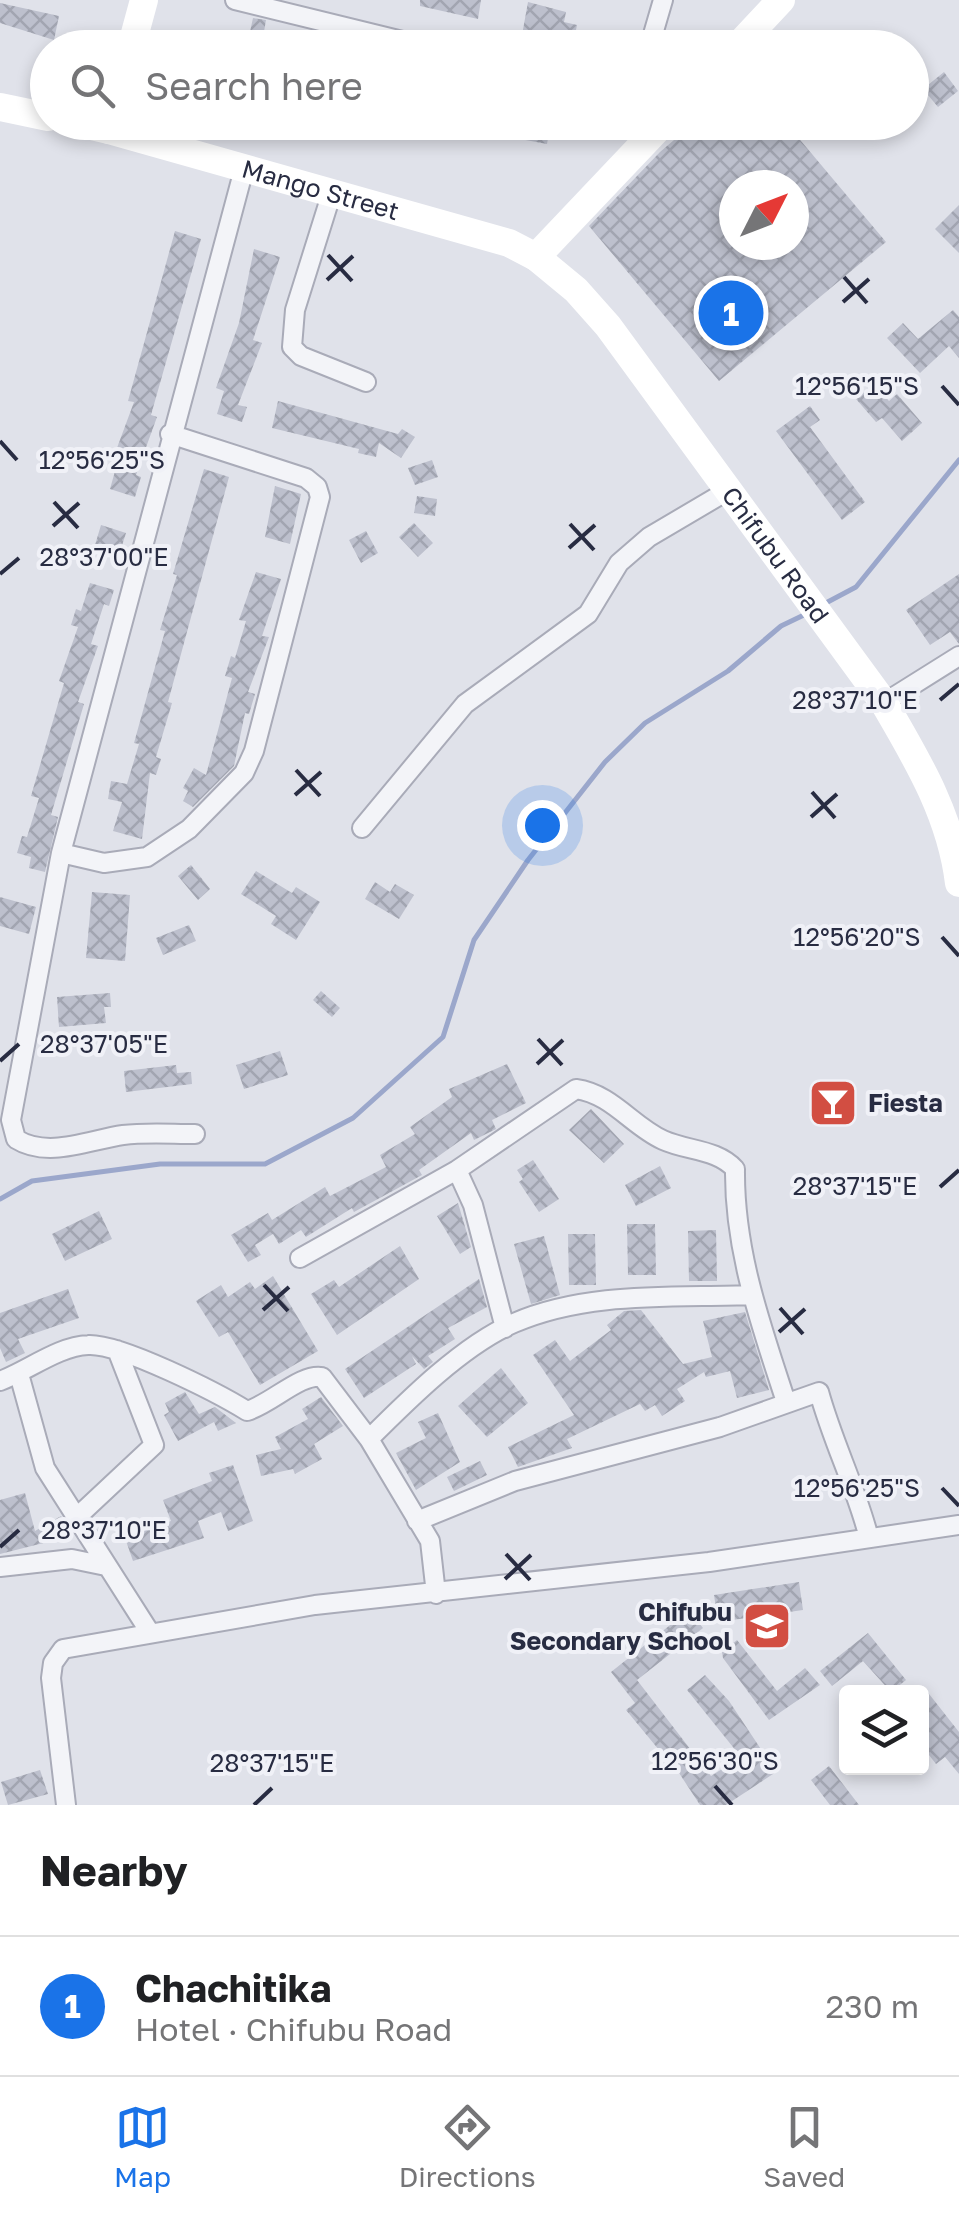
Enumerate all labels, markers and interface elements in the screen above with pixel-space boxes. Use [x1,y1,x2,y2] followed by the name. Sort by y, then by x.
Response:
[30,30,929,140] search box
[65,58,120,113] icon: search
[145,63,363,108] text: Search here
[239,152,403,226] street label: Mango Street
[719,170,809,260] north arrow
[698,276,764,350] pin: 1
[795,370,919,401] text: 12°56'15"S
[39,444,165,475] text: 12°56'25"S
[716,480,836,629] street label: Chifubu Road
[40,541,168,572] text: 28°37'00"E
[792,684,918,715] text: 28°37'10"E
[517,800,568,851] your location
[793,921,921,952] text: 12°56'20"S
[40,1028,168,1059] text: 28°37'05"E
[807,1077,859,1129] bar icon: Fiesta
[868,1087,943,1118] place label: Fiesta
[793,1170,917,1201] text: 28°37'15"E
[794,1472,920,1503] text: 12°56'25"S
[41,1514,167,1545] text: 28°37'10"E
[510,1596,732,1656] place label: Chifubu Secondary School
[741,1600,793,1652] school or university icon: Chifubu Secondary School
[839,1685,929,1775] map controls
[839,1685,929,1775] button: layers
[651,1745,779,1776] text: 12°56'30"S
[210,1747,334,1778] text: 28°37'15"E
[40,1845,188,1895] text: Nearby
[135,1965,332,2010] text: Chachitika
[64,1987,81,2025] text: 1
[826,1987,919,2025] text: 230 m
[135,2010,452,2048] text: Hotel · Chifubu Road
[114,2100,171,2193] tab: Map
[399,2100,536,2193] tab: Directions
[763,2100,845,2193] tab: Saved

